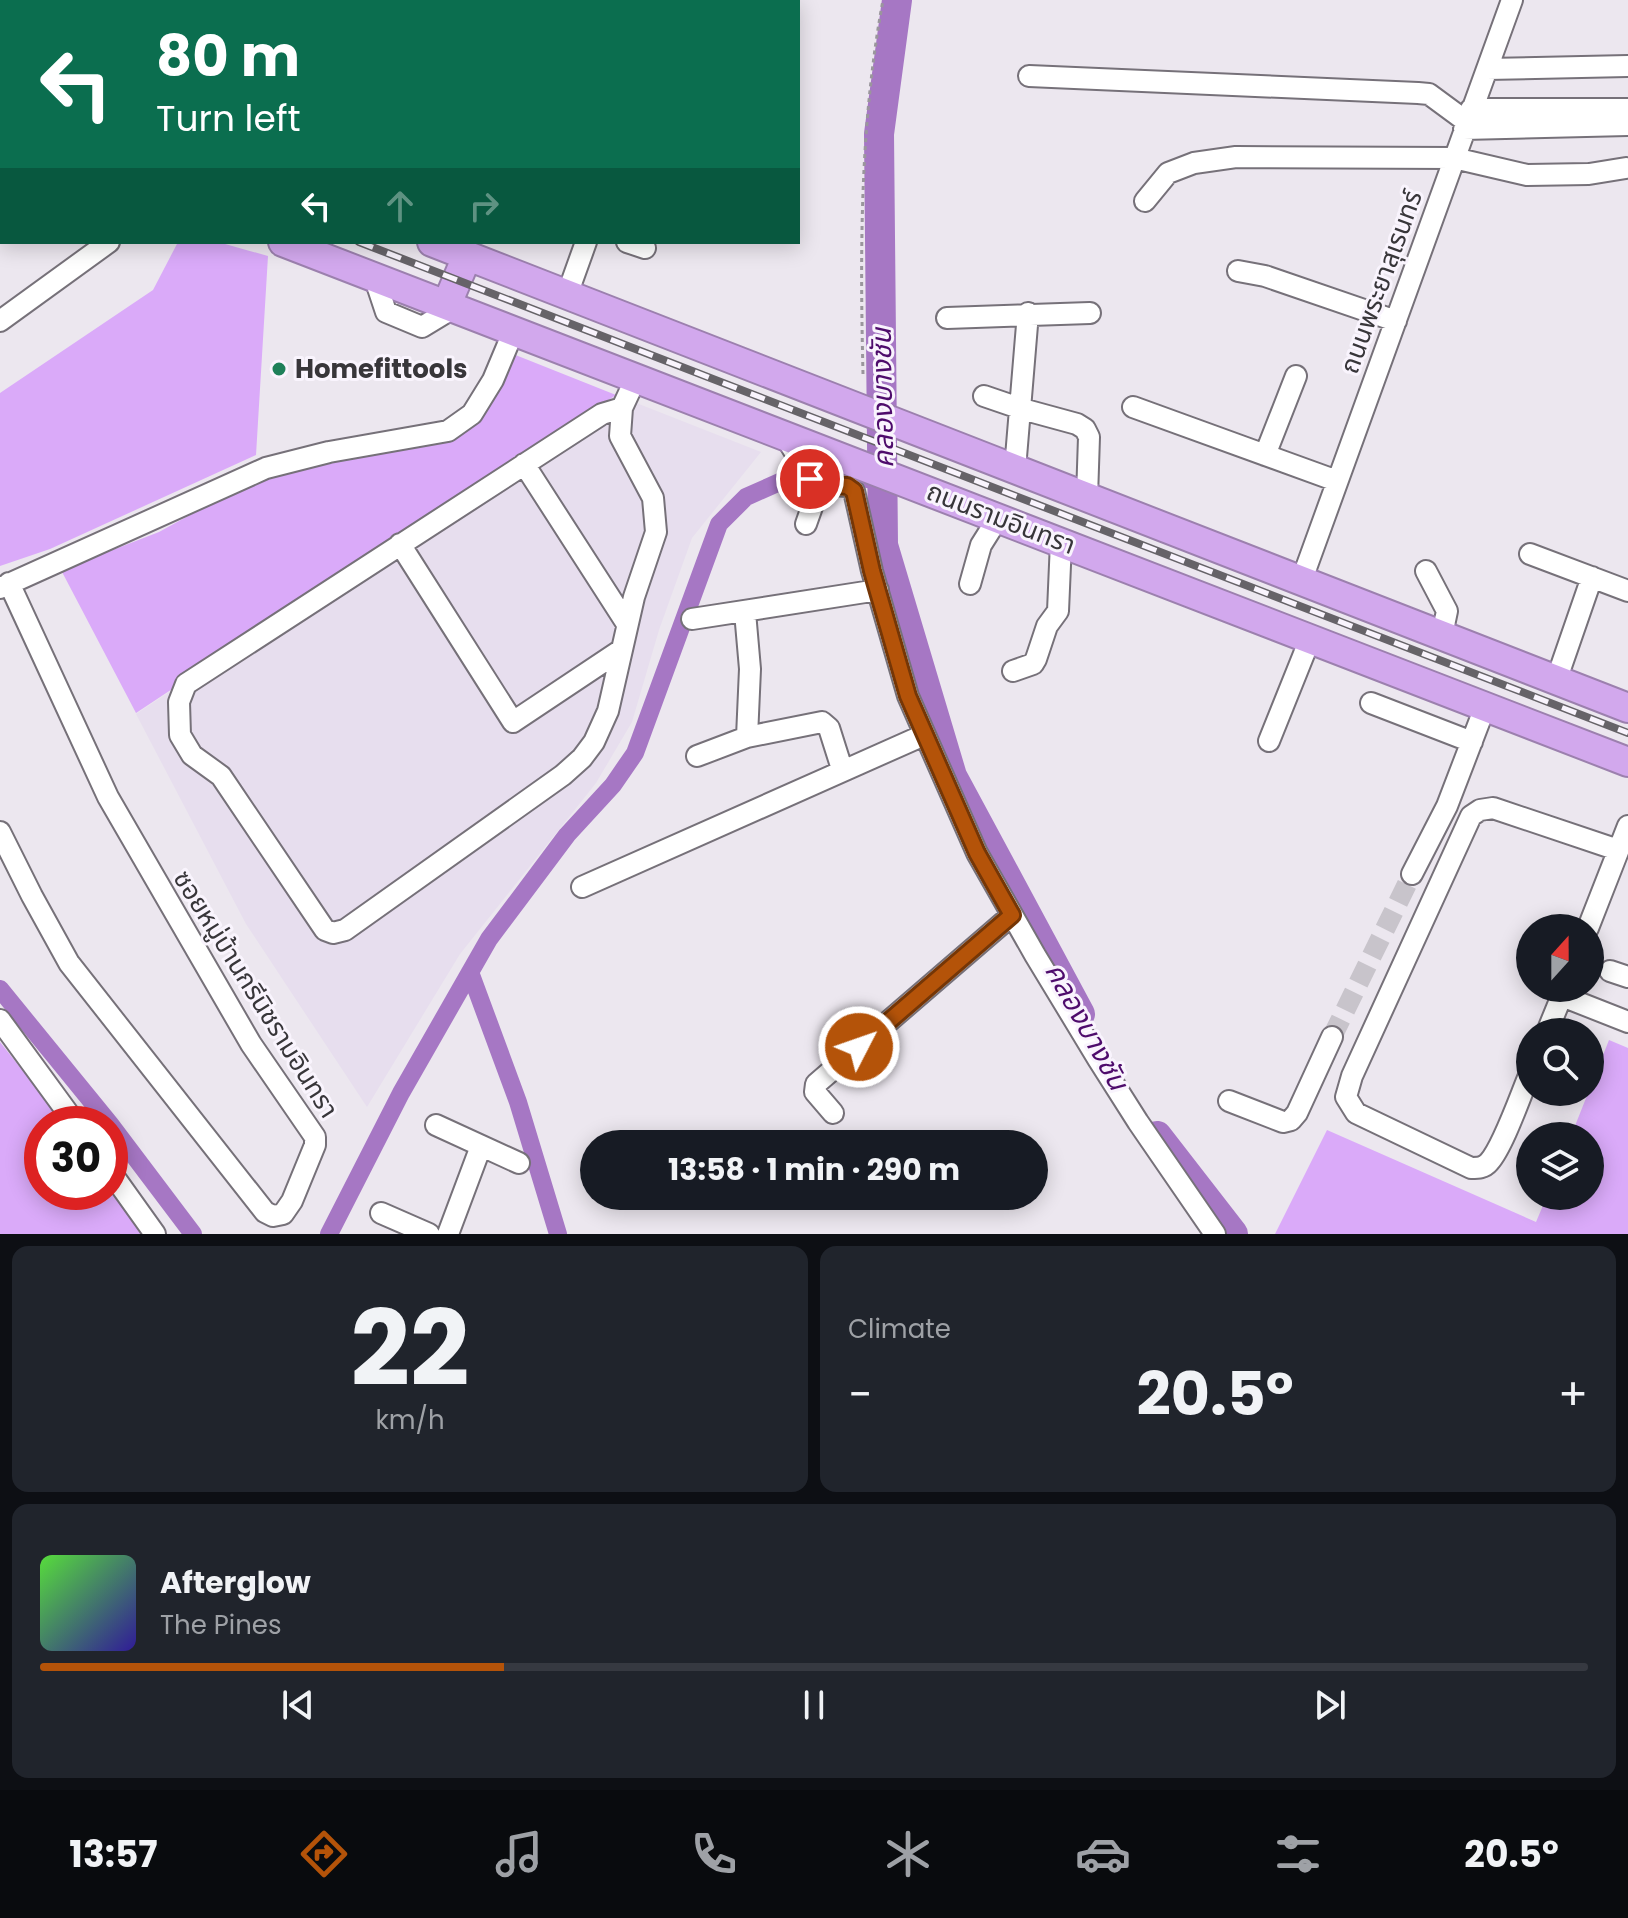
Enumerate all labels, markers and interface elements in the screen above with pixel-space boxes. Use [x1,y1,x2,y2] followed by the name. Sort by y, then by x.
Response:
[156,17,300,96] text: 80 m
[24,32,128,136] icon: left
[156,93,301,144] text: Turn left
[294,184,338,228] icon: left
[378,184,422,228] icon: ahead
[462,184,506,228] icon: right
[1331,184,1431,379] street label: ถนนพระยาสุเรนทร์
[862,326,903,468] water label: คลองบางชัน
[295,351,468,387] place label: Homefittools
[270,360,288,378] marker: Homefittools
[776,445,844,513] pin
[788,457,832,501] icon: arrive
[921,473,1081,563] street label: ถนนรามอินทรา
[165,863,347,1125] street label: ซอยหมู่บ้านกรีนิชรามอินทรา
[1516,914,1604,1002] north arrow
[1516,914,1604,1210] map controls
[1036,955,1138,1099] water label: คลองบางชัน
[817,1005,901,1089] position arrow
[1516,1018,1604,1106] button: search
[24,1106,128,1210] speed limit sign: 30
[1516,1122,1604,1210] button: layers
[668,1148,960,1191] text: 13:58 · 1 min · 290 m
[351,1276,469,1421] text: 22
[848,1311,951,1347] text: Climate
[1137,1352,1294,1436] text: 20.5°
[848,1364,872,1425] text: −
[1558,1364,1588,1425] text: +
[375,1402,445,1438] text: km/h
[160,1561,311,1604] text: Afterglow
[160,1607,282,1643] text: The Pines
[276,1683,320,1727] icon: previous
[792,1683,836,1727] icon: pause
[1308,1683,1352,1727] icon: next
[296,1826,352,1882] icon: directions
[491,1826,547,1882] icon: music
[686,1826,742,1882] icon: phone
[880,1826,936,1882] icon: climate
[1075,1826,1131,1882] icon: car
[1270,1826,1326,1882] icon: filters
[69,1829,158,1880] text: 13:57
[1464,1829,1559,1880] text: 20.5°

